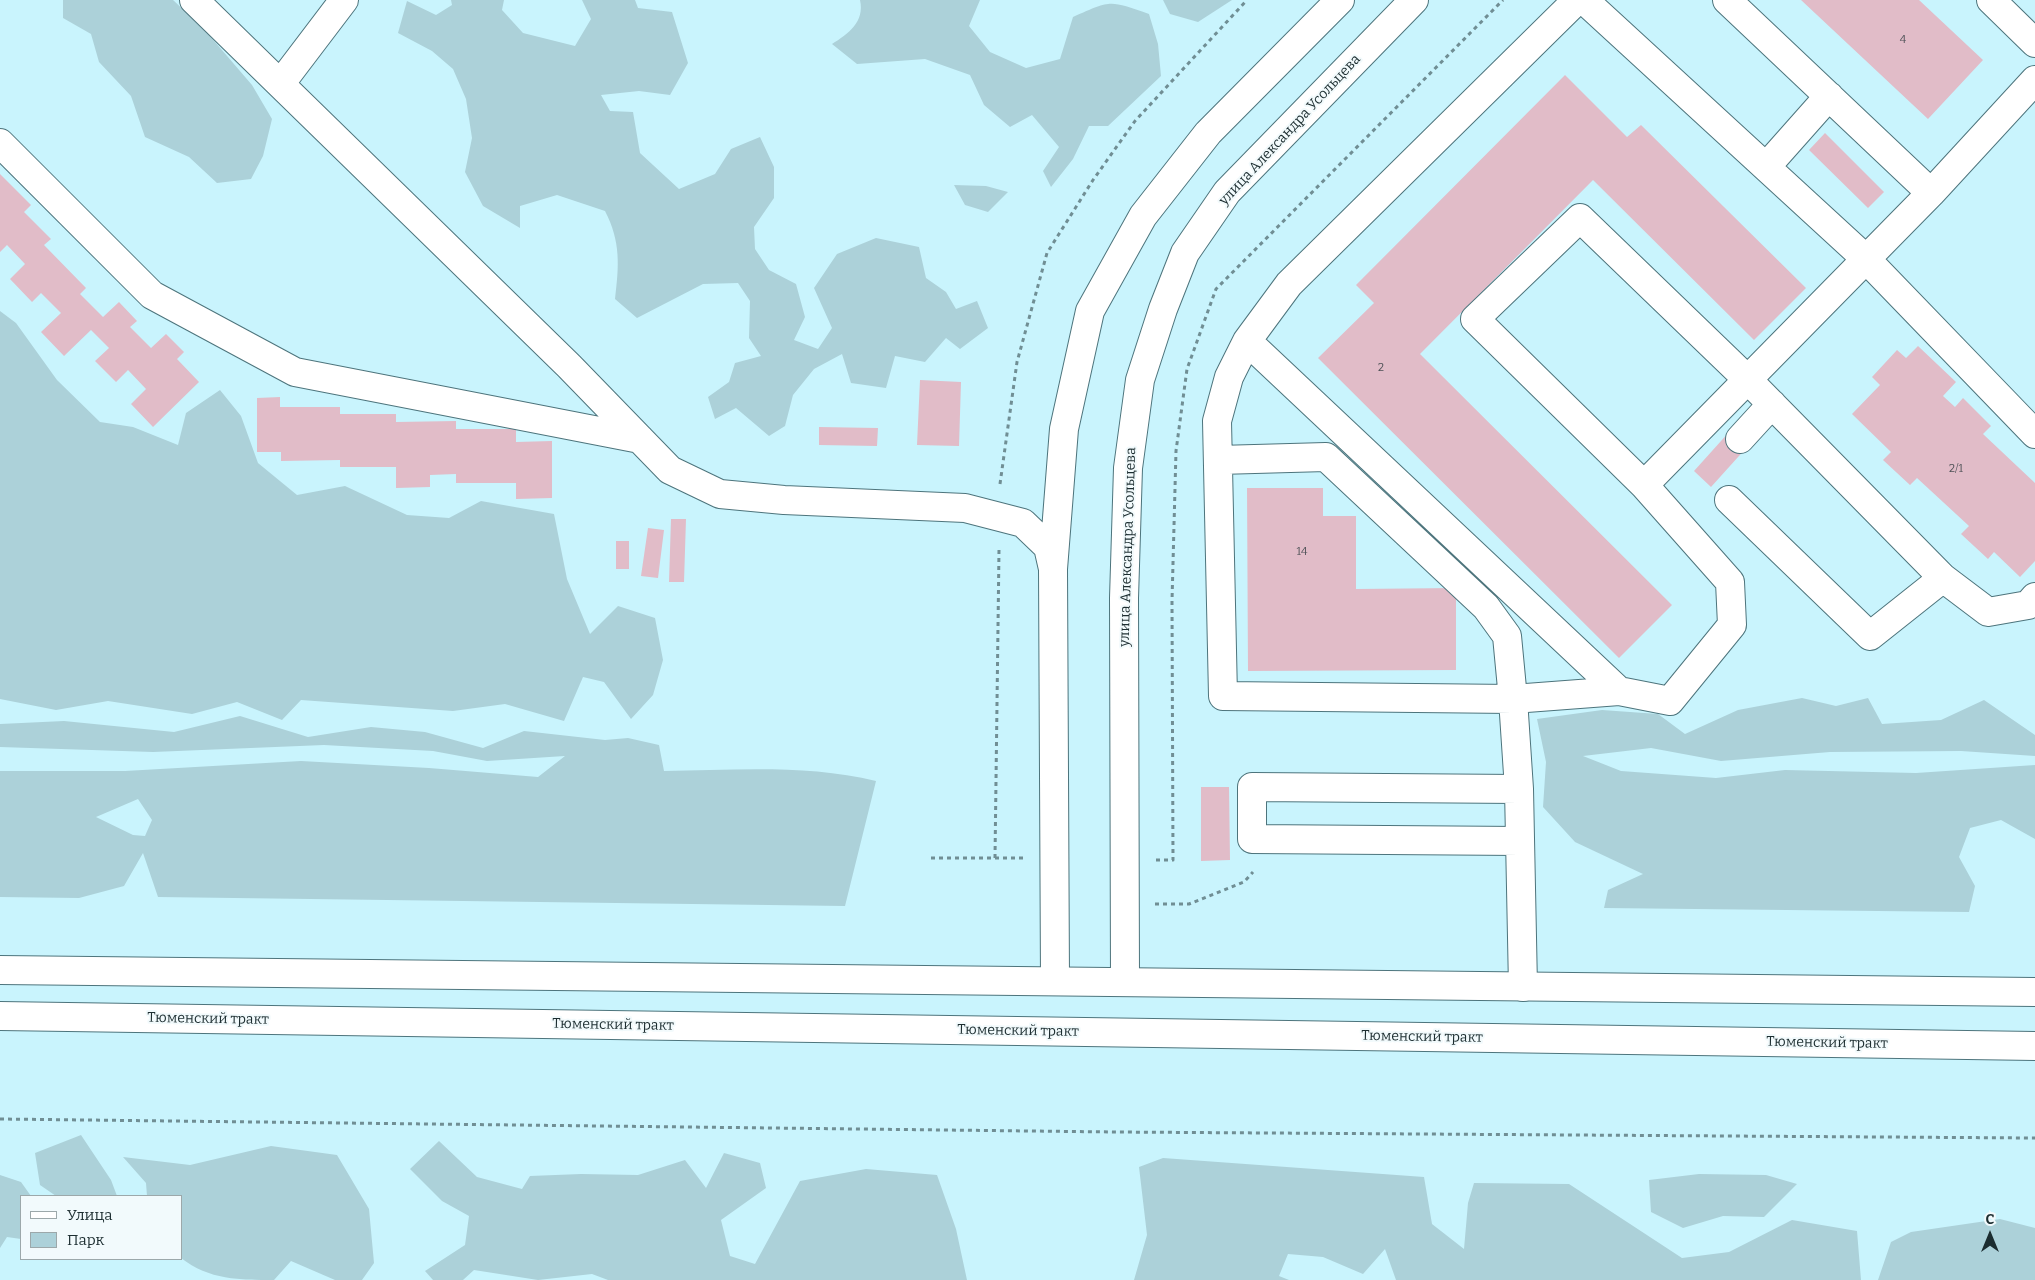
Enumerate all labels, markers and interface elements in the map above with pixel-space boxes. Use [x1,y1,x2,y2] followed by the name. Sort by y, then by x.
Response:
[1900,33,1906,47] house number: 4
[1216,51,1364,209] street label: улица Александра Усольцева
[1378,361,1384,375] house number: 2
[1116,447,1140,647] street label: улица Александра Усольцева
[1949,462,1963,476] house number: 2/1
[1297,545,1307,559] house number: 14
[147,1010,269,1028] street label: Тюменский тракт
[552,1016,674,1034] street label: Тюменский тракт
[957,1022,1079,1040] street label: Тюменский тракт
[1361,1028,1483,1046] street label: Тюменский тракт
[1766,1034,1888,1052] street label: Тюменский тракт
[20,1195,182,1260] legend
[67,1206,113,1224] text: Улица
[1965,1210,2015,1260] north arrow
[1986,1211,1994,1228] text: С
[67,1231,104,1249] text: Парк

